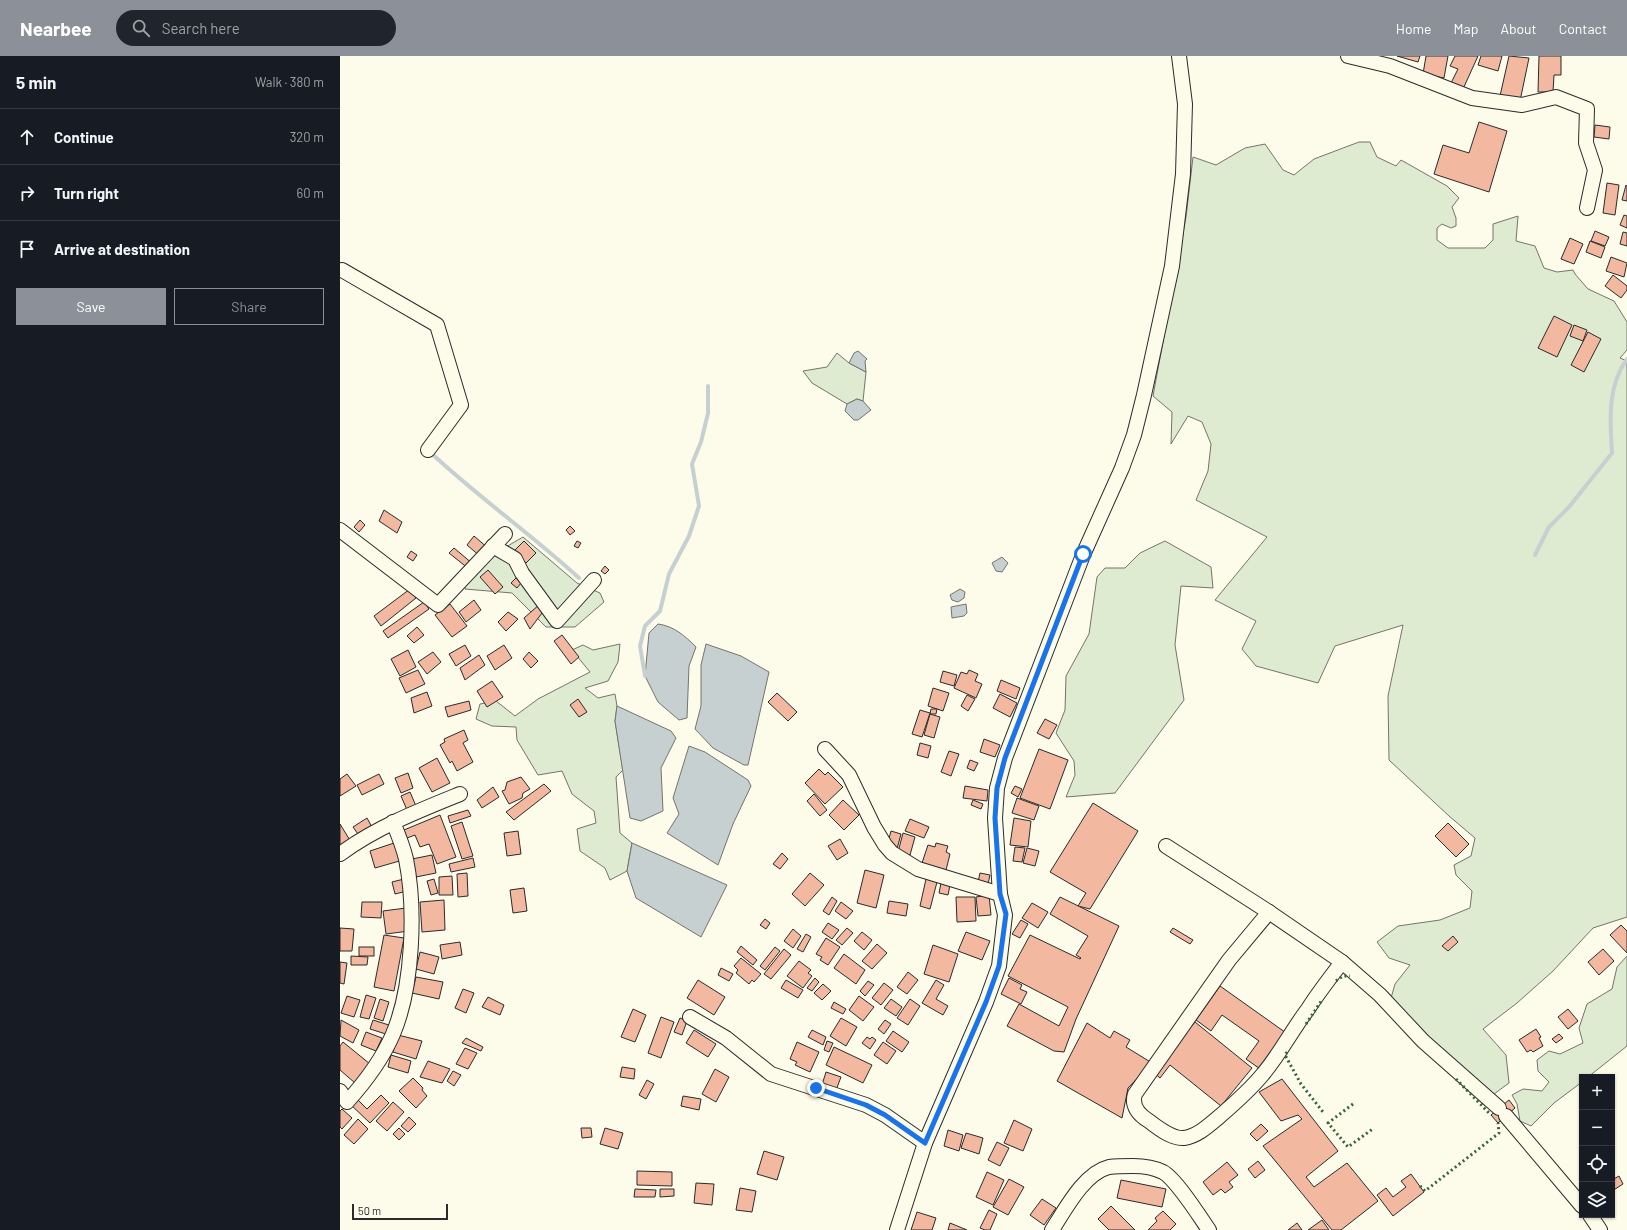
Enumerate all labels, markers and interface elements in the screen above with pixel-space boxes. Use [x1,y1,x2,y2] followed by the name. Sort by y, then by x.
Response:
[116,10,396,46] search box
[20,17,92,40] text: Nearbee
[130,17,152,39] icon: search
[162,19,240,37] text: Search here
[1396,20,1432,37] text: Home
[1454,20,1478,37] text: Map
[1500,20,1537,37] text: About
[1559,20,1607,37] text: Contact
[16,72,56,92] text: 5 min
[255,74,324,90] text: Walk · 380 m
[16,126,38,148] icon: ahead
[54,128,114,146] text: Continue
[290,129,324,145] text: 320 m
[16,182,38,204] icon: right
[54,184,119,202] text: Turn right
[297,185,324,201] text: 60 m
[16,238,38,260] icon: arrive
[54,240,190,258] text: Arrive at destination
[16,288,166,325] button: Save
[174,288,324,325] button: Share
[1074,545,1092,563] route start
[1579,1074,1615,1218] map controls
[1579,1074,1615,1110] button: +
[807,1079,825,1097] route end
[1579,1110,1615,1146] button: −
[1579,1146,1615,1182] button: locate
[1579,1182,1615,1218] button: layers
[352,1202,448,1221] scale bar
[358,1204,381,1217] text: 50 m

